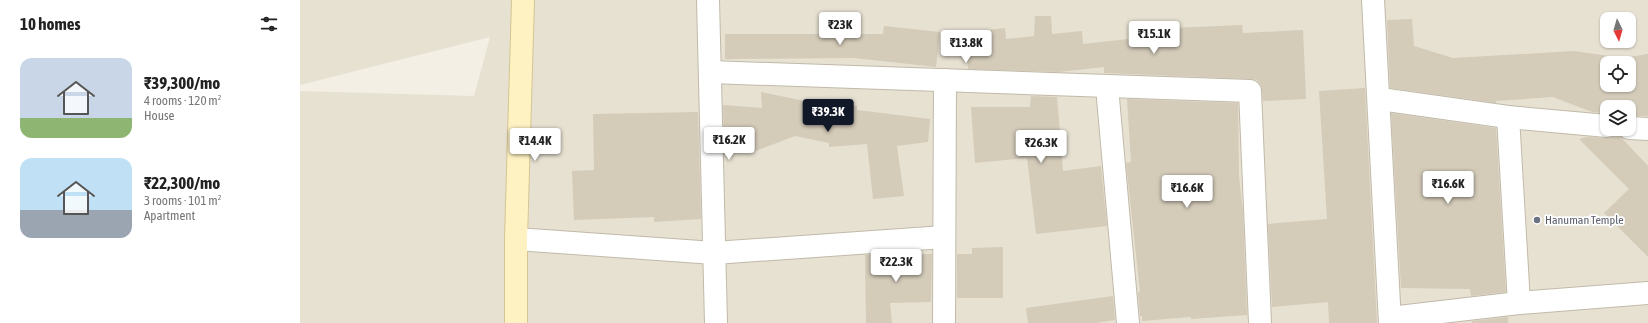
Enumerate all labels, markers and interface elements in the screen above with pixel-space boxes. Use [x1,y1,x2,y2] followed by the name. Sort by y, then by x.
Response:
[816,12,864,46] pin: ₹23K
[1600,12,1636,48] north arrow
[1600,12,1636,136] map controls
[258,13,280,35] icon: filters
[20,14,81,34] text: 10 homes
[828,17,852,32] text: ₹23K
[1121,21,1187,55] pin: ₹15.1K
[1138,26,1170,41] text: ₹15.1K
[933,30,999,64] pin: ₹13.8K
[950,35,982,50] text: ₹13.8K
[1600,56,1636,92] button: locate
[144,73,220,93] text: ₹39,300/mo
[52,74,100,122] icon: home
[144,93,221,108] text: 4 rooms · 120 m²
[795,99,861,133] pin: ₹39.3K
[1600,100,1636,136] button: layers
[812,104,844,119] text: ₹39.3K
[144,108,174,123] text: House
[696,127,762,161] pin: ₹16.2K
[502,128,568,162] pin: ₹14.4K
[1008,130,1074,164] pin: ₹26.3K
[713,132,745,147] text: ₹16.2K
[519,133,551,148] text: ₹14.4K
[1025,135,1057,150] text: ₹26.3K
[1415,171,1481,205] pin: ₹16.6K
[144,173,220,193] text: ₹22,300/mo
[52,174,100,222] icon: home
[1154,175,1220,209] pin: ₹16.6K
[1432,176,1464,191] text: ₹16.6K
[1171,180,1203,195] text: ₹16.6K
[144,193,221,208] text: 3 rooms · 101 m²
[144,208,195,223] text: Apartment
[1545,213,1624,227] place label: Hanuman Temple
[1532,215,1542,225] marker: Hanuman Temple
[863,249,929,283] pin: ₹22.3K
[880,254,912,269] text: ₹22.3K

